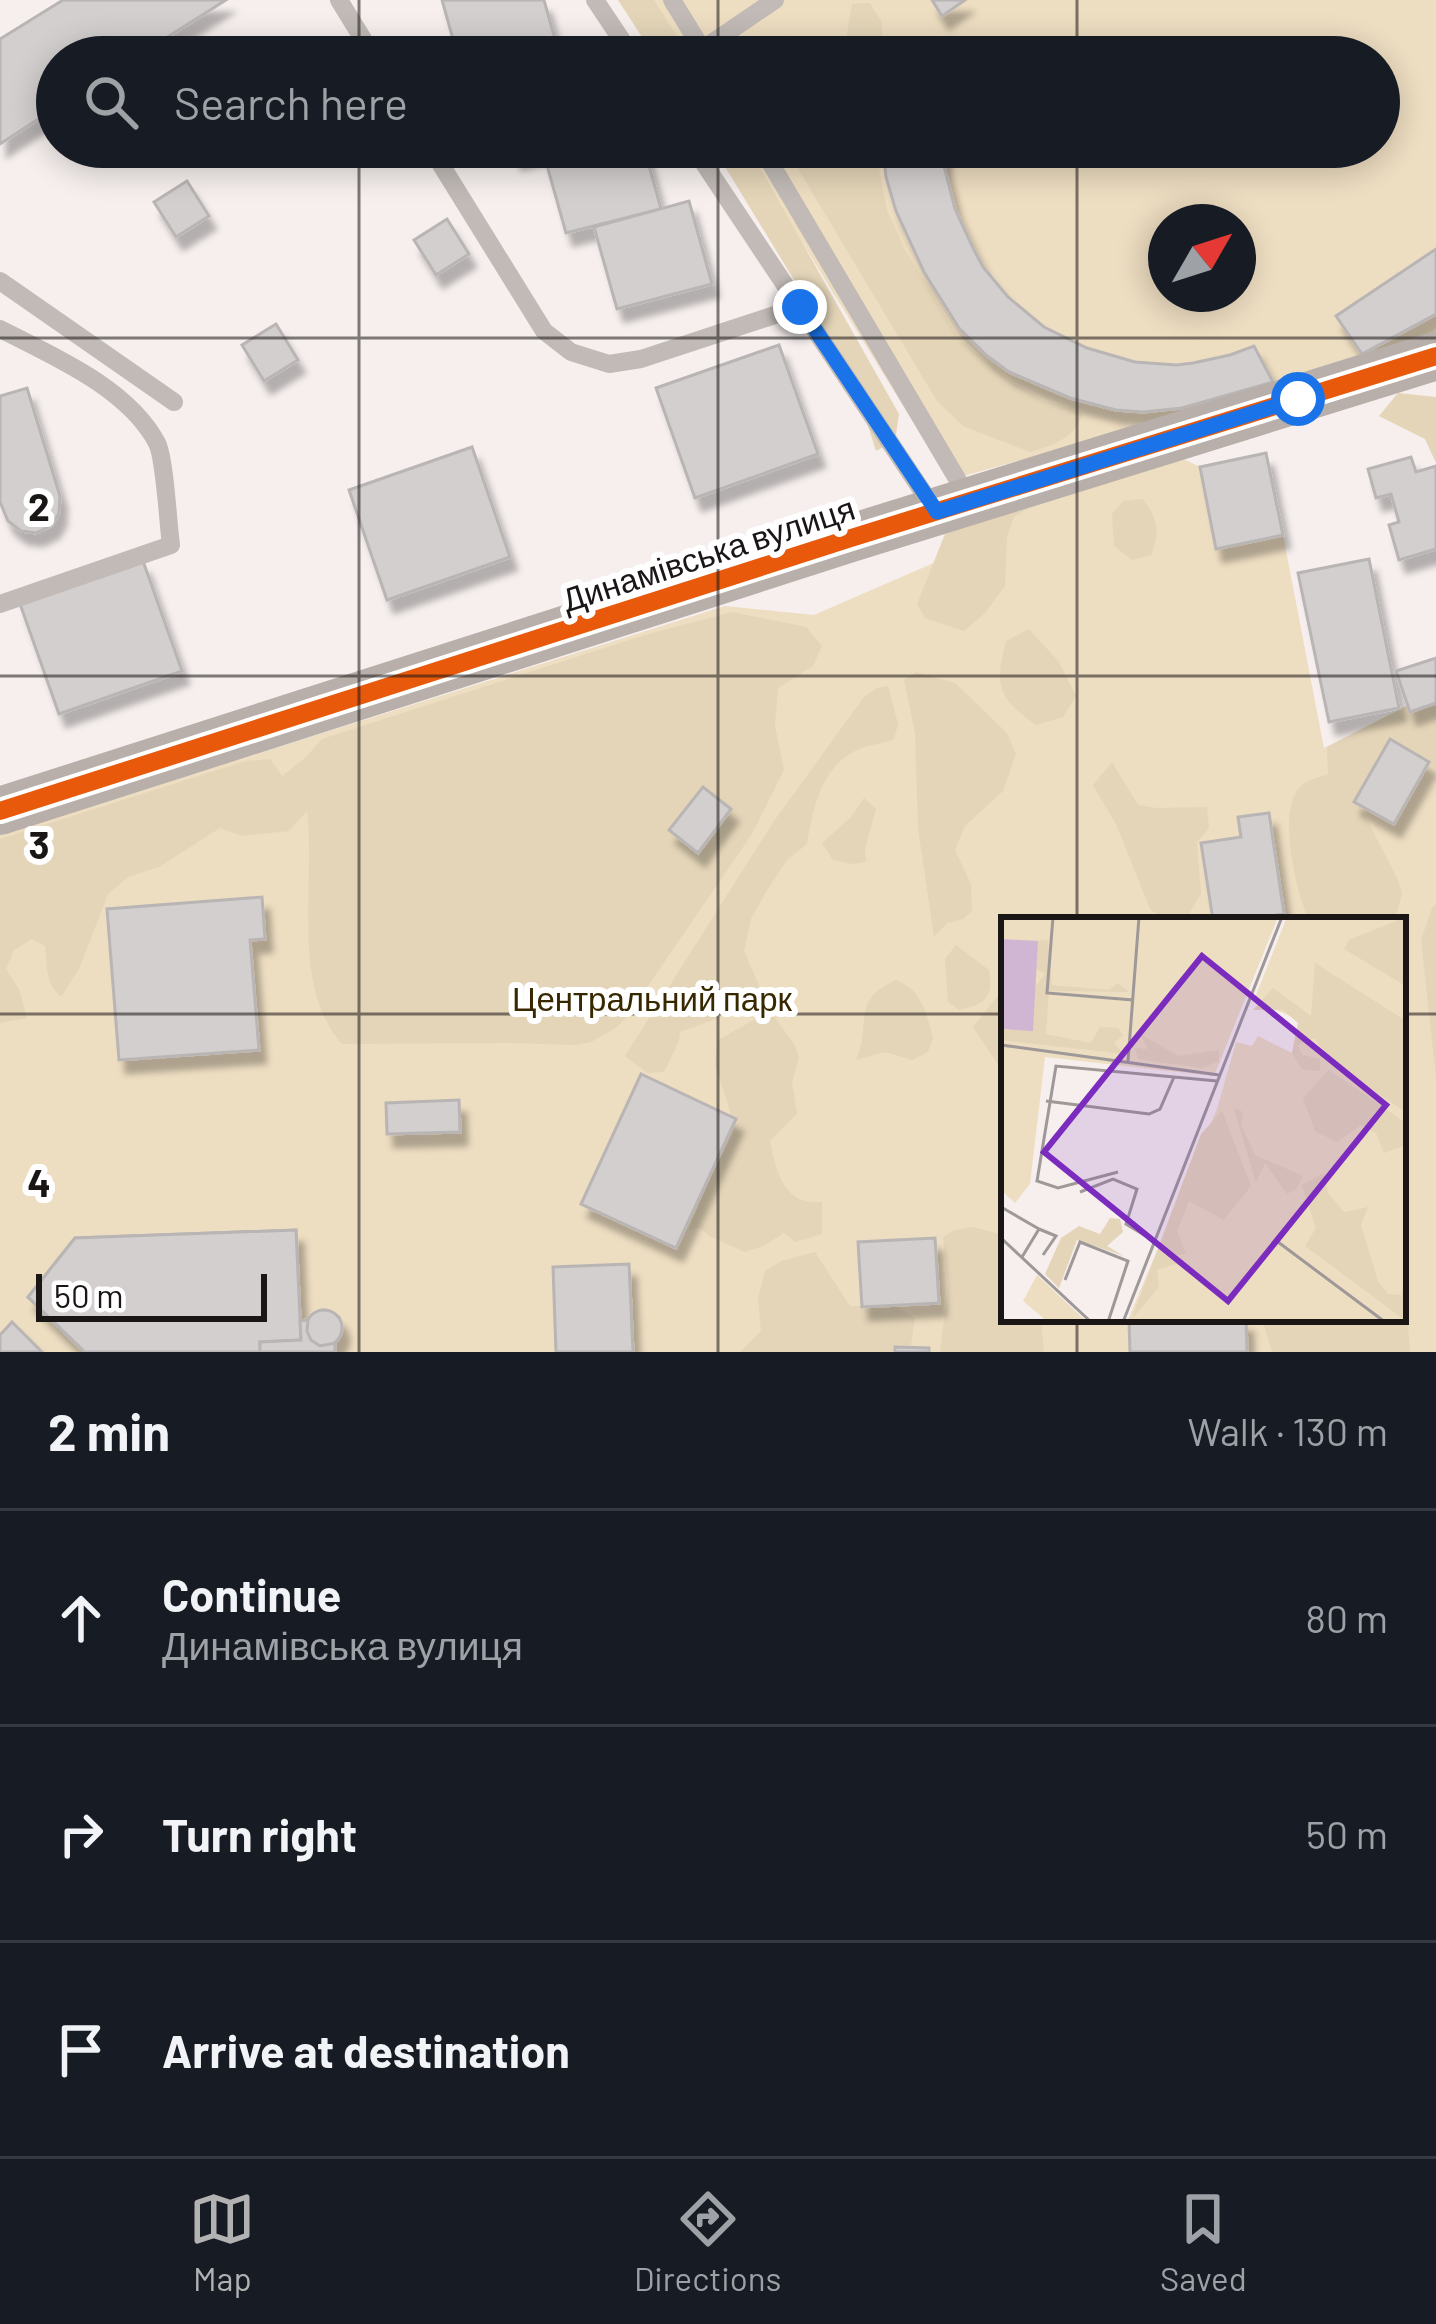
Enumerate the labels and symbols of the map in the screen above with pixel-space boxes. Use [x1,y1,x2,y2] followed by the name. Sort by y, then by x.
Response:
[1148,204,1256,312] north arrow
[773,280,827,334] route end
[1271,372,1325,426] route start
[28,482,50,529] text: 2
[557,487,859,619] street label: Динамівська вулиця
[28,820,50,867] text: 3
[1001,917,1406,1322] inset map
[512,978,793,1018] park label: Центральний парк
[27,1158,51,1205] text: 4
[36,1268,267,1321] scale bar

